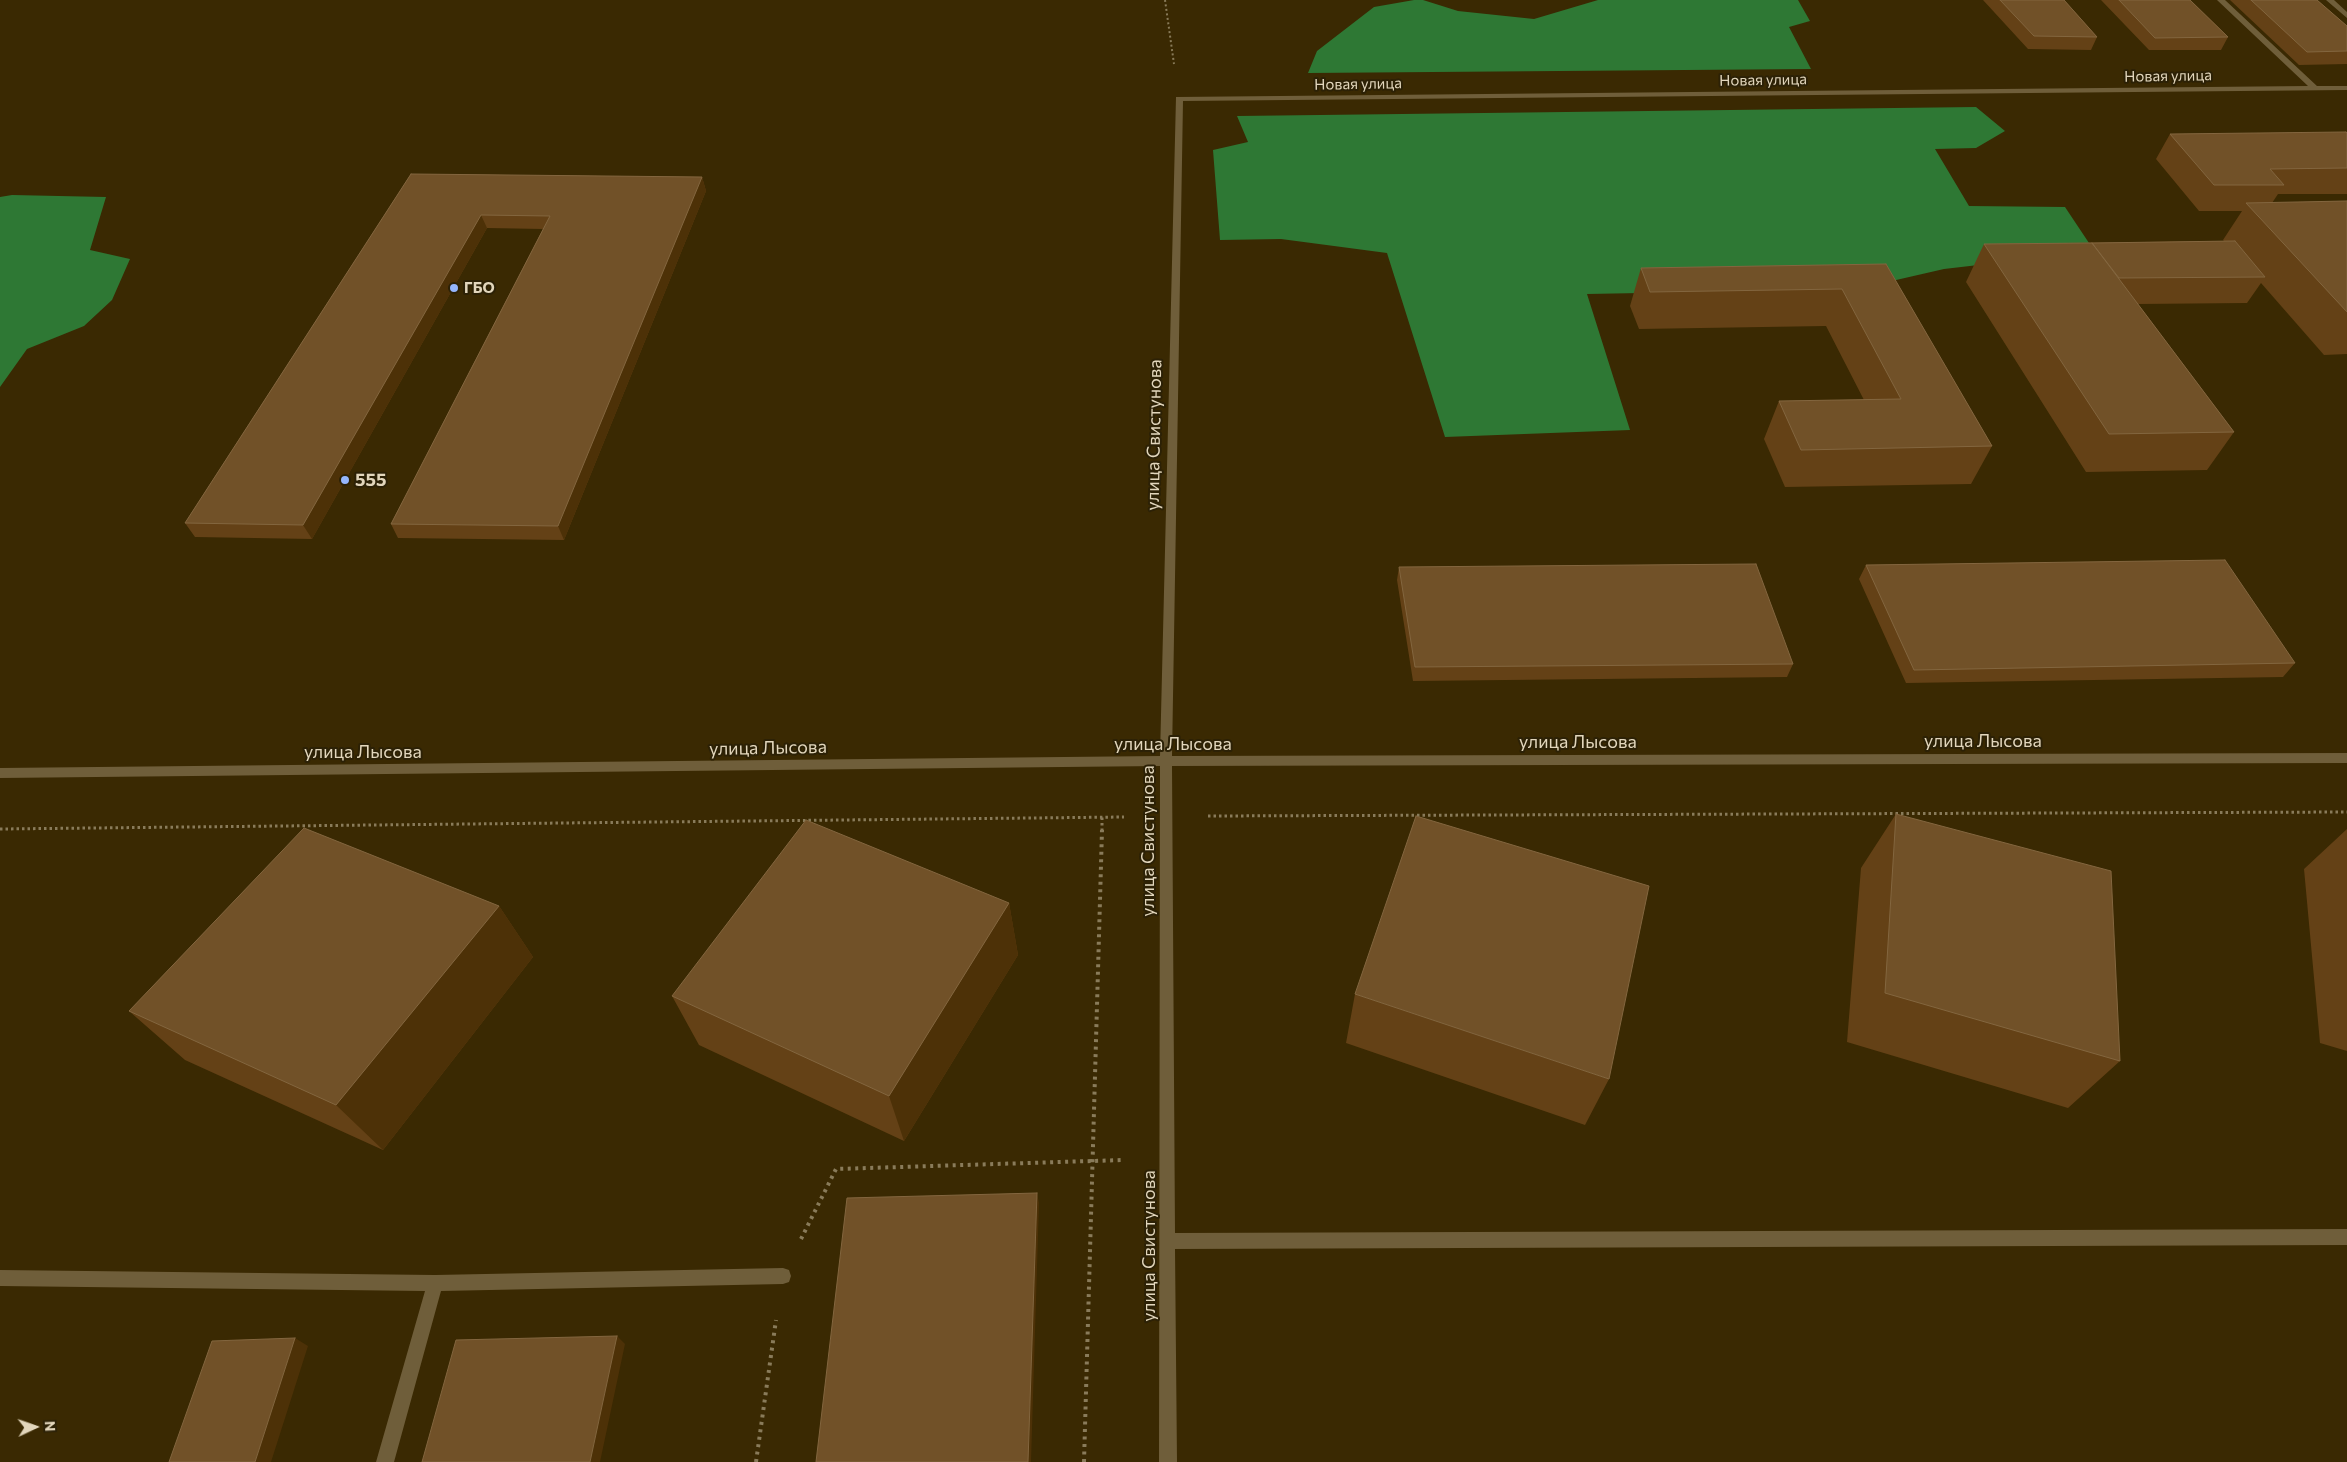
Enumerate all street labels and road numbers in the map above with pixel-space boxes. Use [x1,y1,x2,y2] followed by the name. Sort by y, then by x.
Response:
[2124,66,2212,86] street label: Новая улица
[1719,70,1807,90] street label: Новая улица
[1314,74,1402,94] street label: Новая улица
[1142,359,1166,511] street label: улица Свистунова
[1924,730,2042,752] street label: улица Лысова
[1519,731,1637,753] street label: улица Лысова
[1114,733,1232,755] street label: улица Лысова
[709,736,827,760] street label: улица Лысова
[304,741,422,763] street label: улица Лысова
[1137,765,1159,917] street label: улица Свистунова
[1138,1170,1160,1322] street label: улица Свистунова

